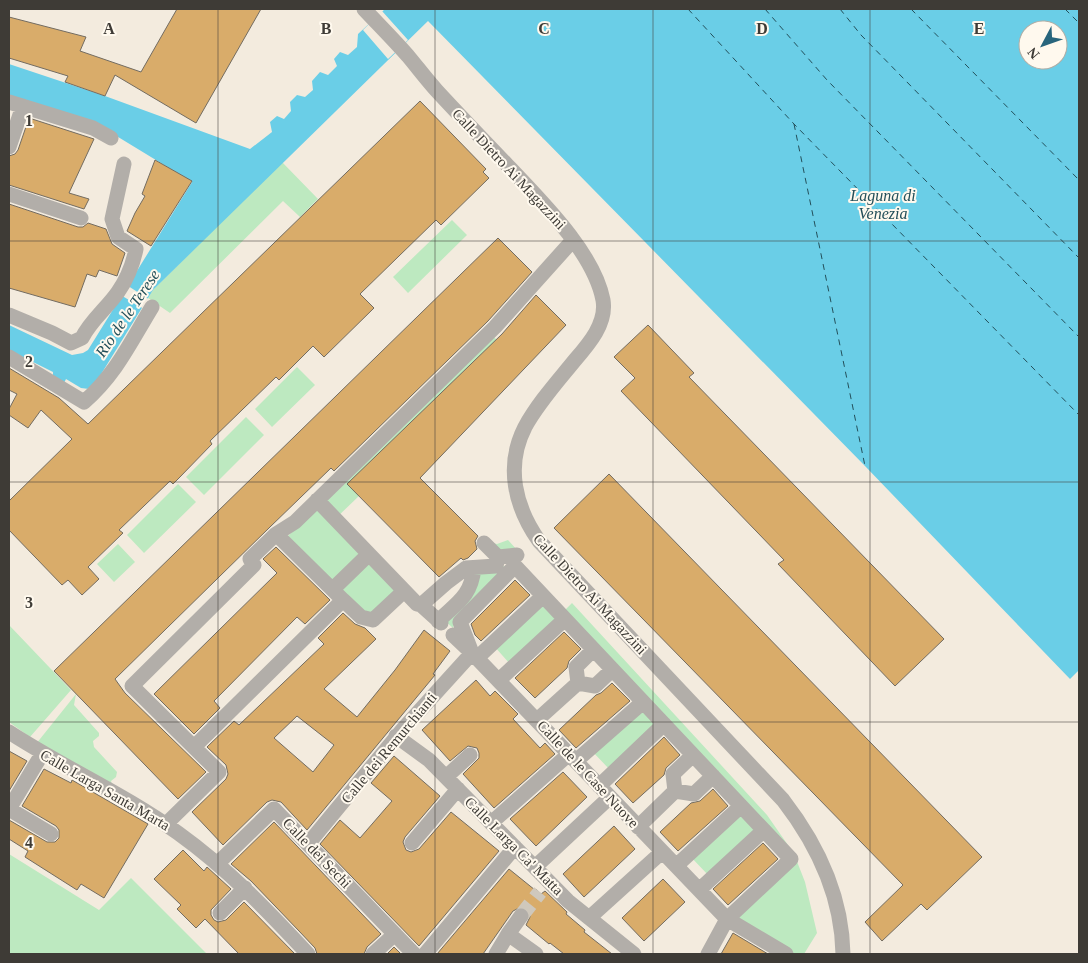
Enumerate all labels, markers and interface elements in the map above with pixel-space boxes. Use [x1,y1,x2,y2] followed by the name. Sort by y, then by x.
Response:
[103,20,115,37] text: A
[321,20,332,37] text: B
[538,20,550,37] text: C
[756,20,768,37] text: D
[974,20,984,37] text: E
[1018,20,1068,70] north arrow
[1025,44,1043,62] text: N
[449,106,569,232] street label: Calle Dietro Ai Magazzini
[25,112,33,129] text: 1
[849,187,916,222] water label: Laguna di Venezia
[91,266,163,361] water label: Rio de le Terese
[25,353,33,370] text: 2
[530,531,650,657] street label: Calle Dietro Ai Magazzini
[25,594,33,611] text: 3
[338,690,440,806] street label: Calle dei Remurchianti
[534,717,642,831] street label: Calle de le Case Nuove
[37,746,173,834] street label: Calle Larga Santa Marta
[462,794,567,899] street label: Calle Larga Ca' Matta
[280,815,354,891] street label: Calle dei Sechi
[25,834,33,851] text: 4

